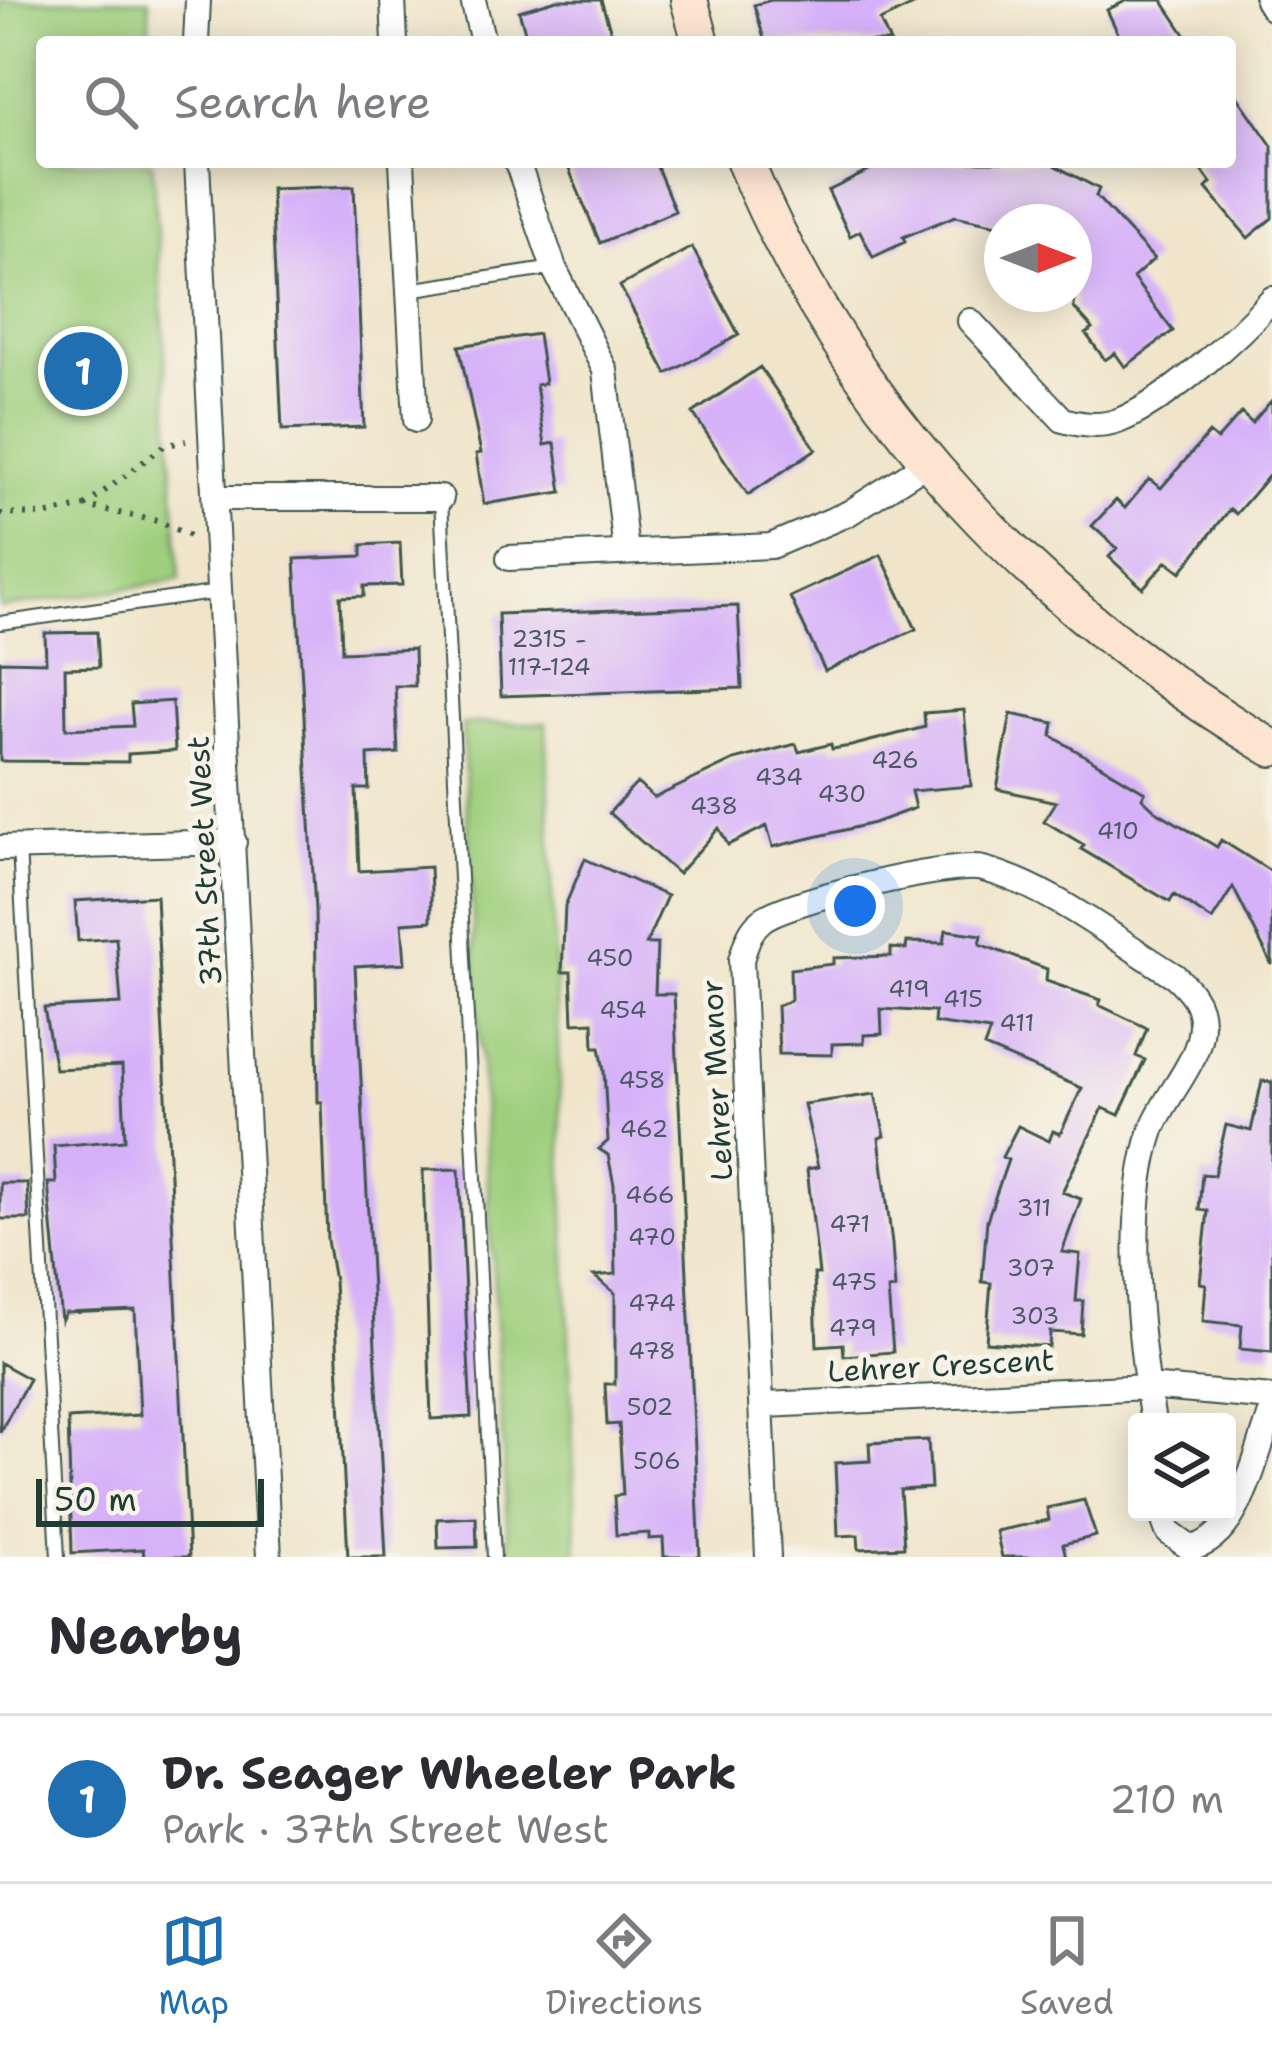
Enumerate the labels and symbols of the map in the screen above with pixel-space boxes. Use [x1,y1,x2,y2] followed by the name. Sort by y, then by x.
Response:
[984,204,1092,312] north arrow
[44,326,122,416] pin: 1
[508,623,590,683] house number: 2315 - 117-124
[177,735,232,987] street label: 37th Street West
[871,744,919,776] house number: 426
[755,761,803,793] house number: 434
[818,778,866,810] house number: 430
[690,790,738,822] house number: 438
[1097,815,1139,847] house number: 410
[825,876,885,936] your location
[586,942,634,974] house number: 450
[888,973,930,1005] house number: 419
[691,978,742,1182] street label: Lehrer Manor
[943,983,983,1015] house number: 415
[599,994,647,1026] house number: 454
[1000,1007,1034,1039] house number: 411
[618,1064,666,1096] house number: 458
[620,1113,668,1145] house number: 462
[625,1179,675,1211] house number: 466
[1017,1192,1051,1224] house number: 311
[830,1208,870,1240] house number: 471
[628,1221,676,1253] house number: 470
[1007,1252,1055,1284] house number: 307
[831,1266,877,1298] house number: 475
[628,1287,676,1319] house number: 474
[1011,1300,1059,1332] house number: 303
[829,1312,877,1344] house number: 479
[628,1335,676,1367] house number: 478
[826,1339,1055,1392] street label: Lehrer Crescent
[627,1391,673,1423] house number: 502
[633,1445,681,1477] house number: 506
[36,1473,264,1526] scale bar

